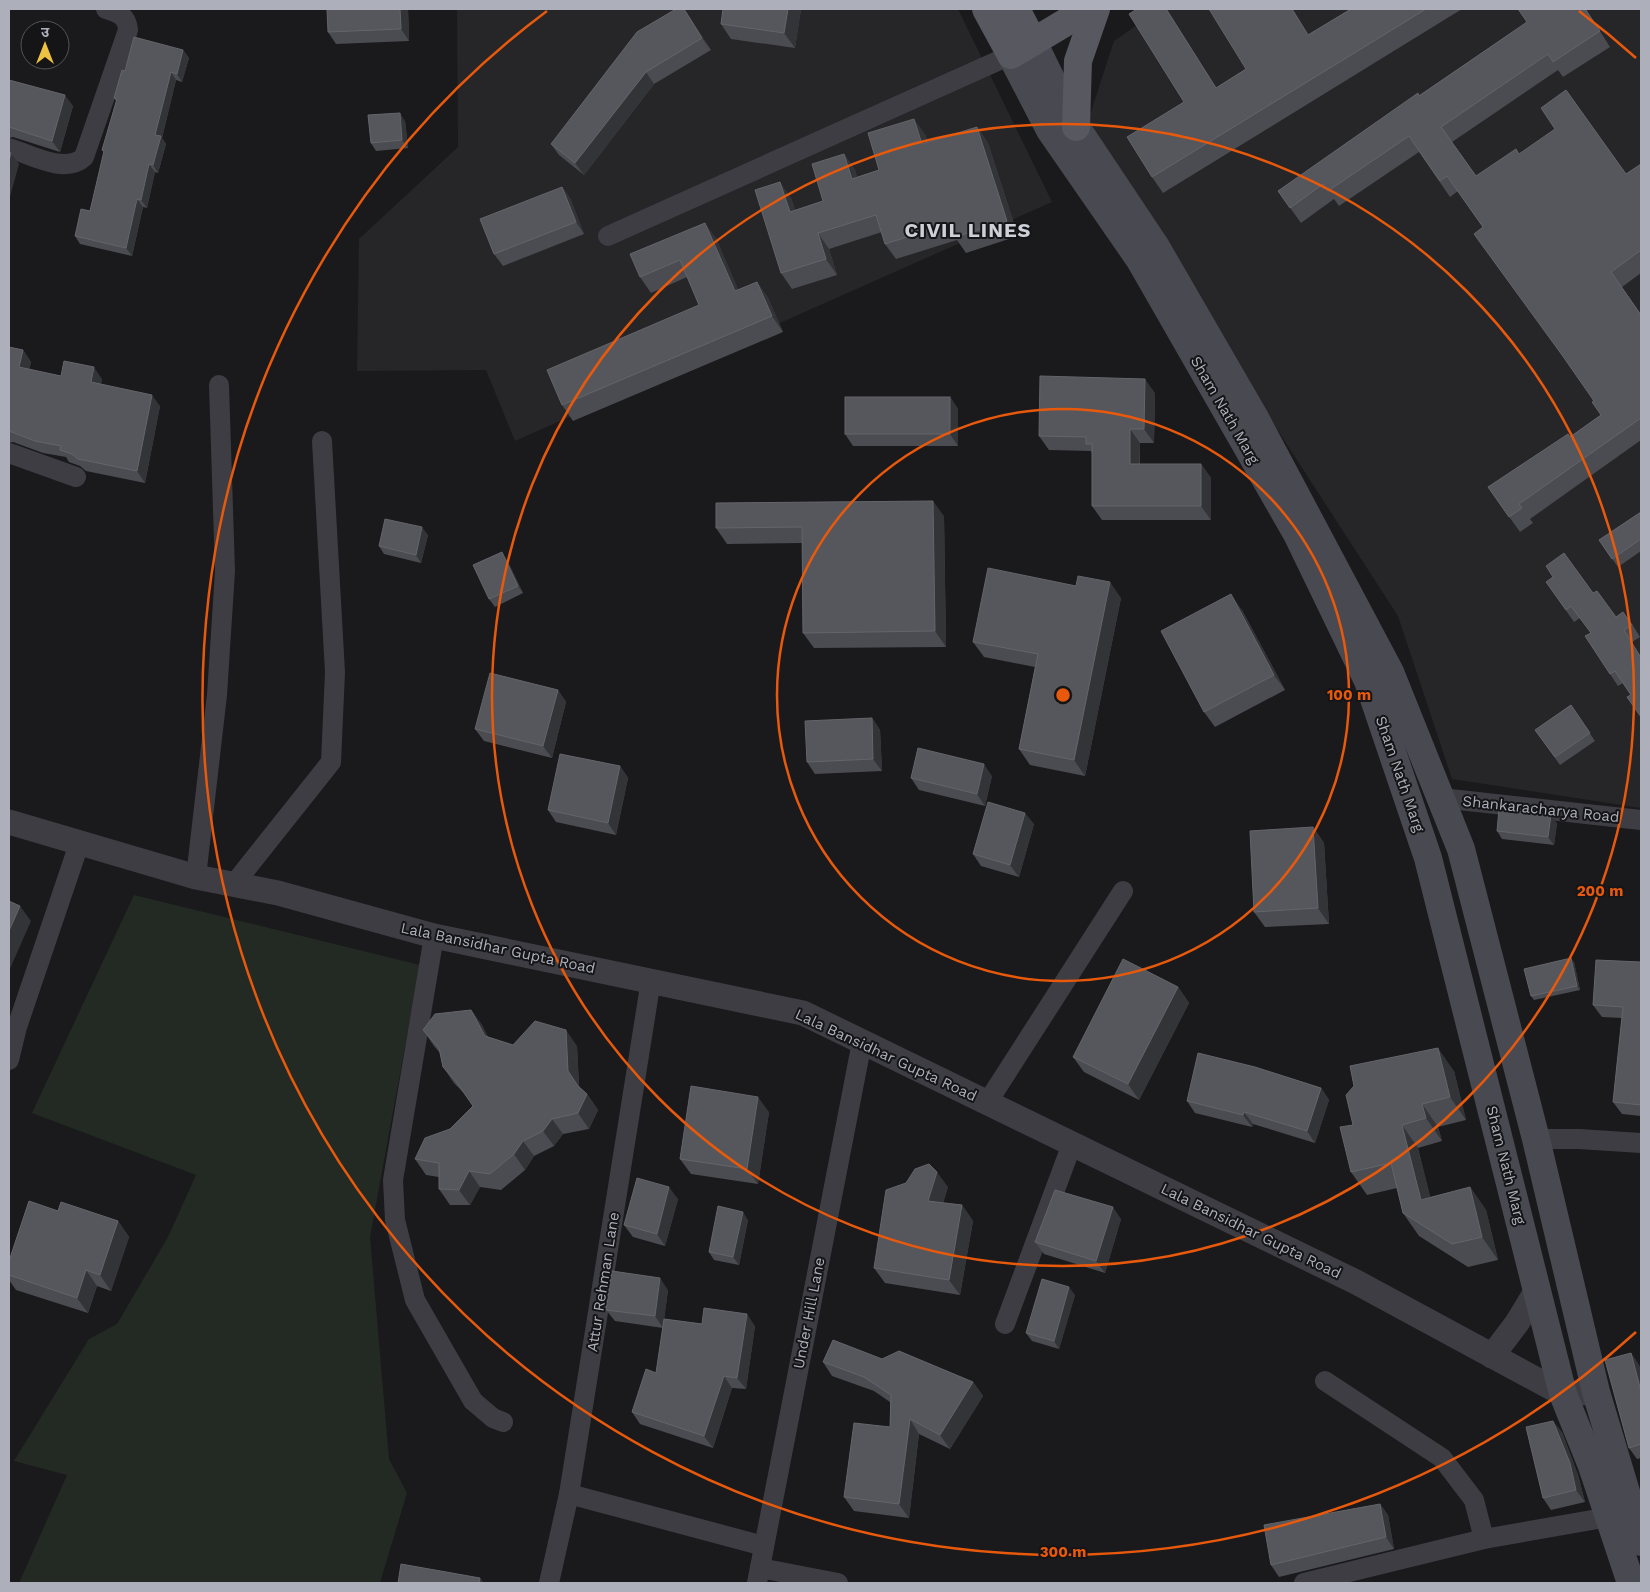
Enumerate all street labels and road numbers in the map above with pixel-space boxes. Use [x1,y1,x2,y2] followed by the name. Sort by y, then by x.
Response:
[1187,353,1263,467] street label: Sham Nath Marg
[1372,714,1428,834] street label: Sham Nath Marg
[1462,792,1620,826] street label: Shankaracharya Road
[399,919,597,977] street label: Lala Bansidhar Gupta Road
[792,1005,980,1105] street label: Lala Bansidhar Gupta Road
[1483,1104,1529,1226] street label: Sham Nath Marg
[1158,1179,1344,1283] street label: Lala Bansidhar Gupta Road
[583,1211,623,1353] street label: Attur Rehman Lane
[789,1256,829,1370] street label: Under Hill Lane

